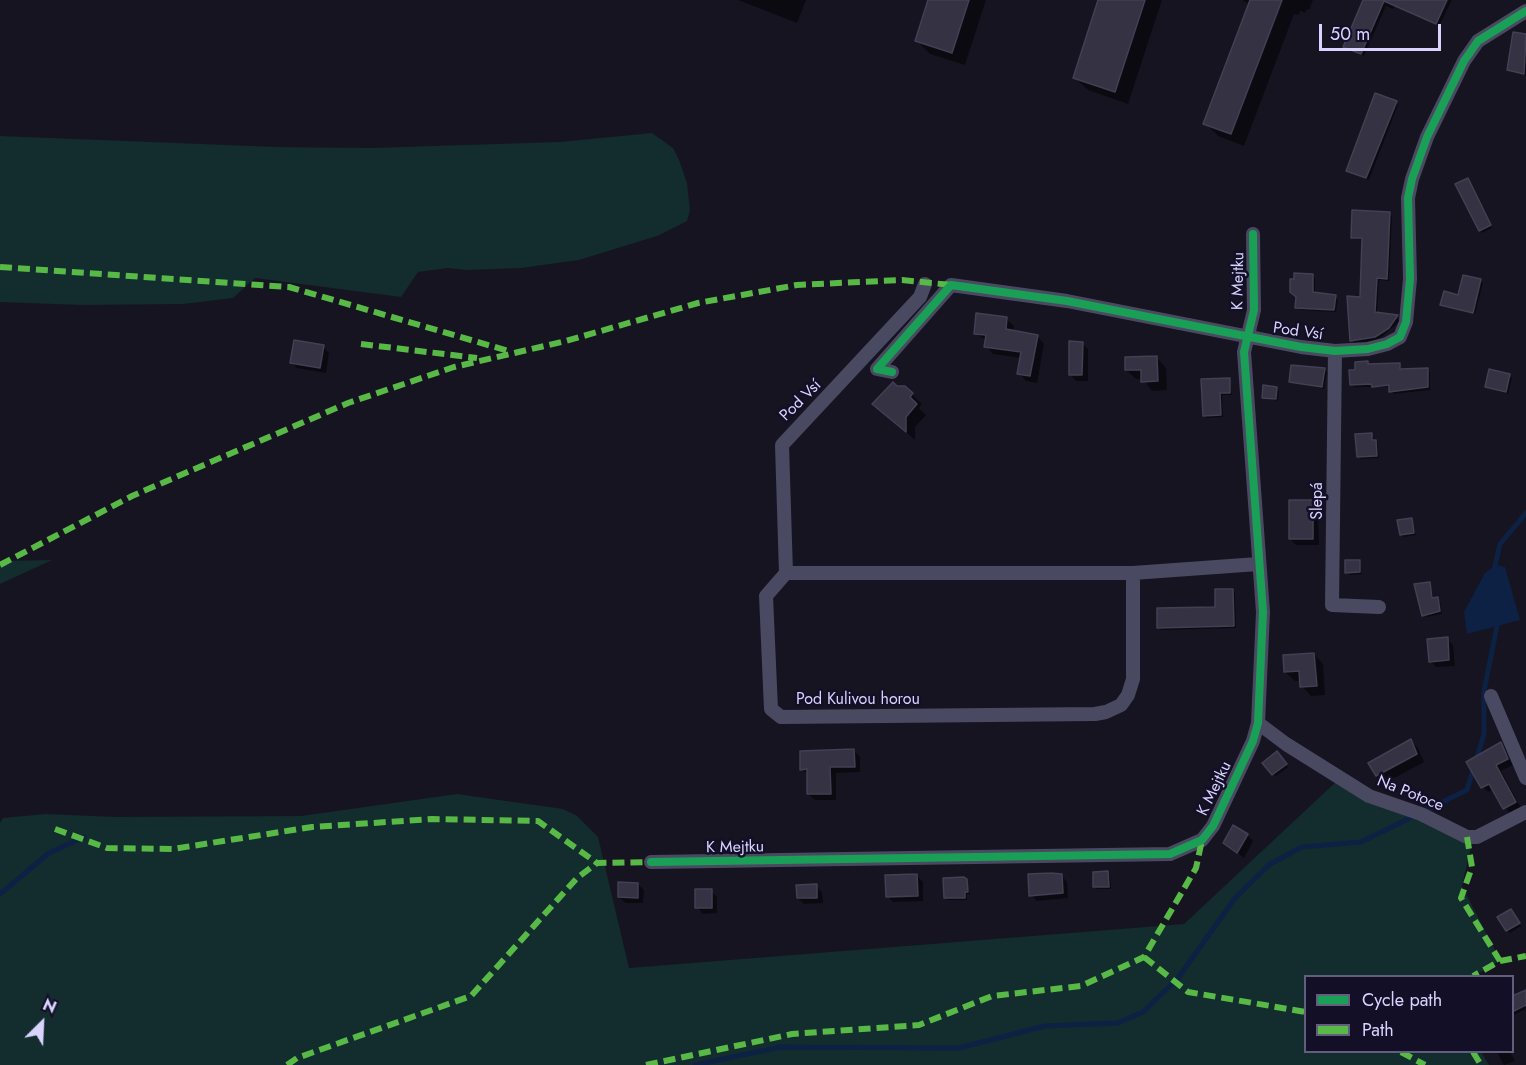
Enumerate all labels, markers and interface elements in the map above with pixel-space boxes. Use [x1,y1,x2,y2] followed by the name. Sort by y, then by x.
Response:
[1322,12,1444,50] scale bar
[1330,21,1370,47] text: 50 m
[1229,252,1249,310] street label: K Mejtku
[1272,319,1324,345] street label: Pod Vsí
[776,376,826,426] street label: Pod Vsí
[1308,482,1328,520] street label: Slepá
[796,690,920,710] street label: Pod Kulivou horou
[1194,759,1236,819] street label: K Mejtku
[1374,772,1446,816] street label: Na Potoce
[706,838,764,858] street label: K Mejtku
[1304,975,1514,1053] legend
[1362,987,1442,1013] text: Cycle path
[12,993,72,1053] north arrow
[39,993,60,1019] text: N
[1362,1017,1394,1043] text: Path

